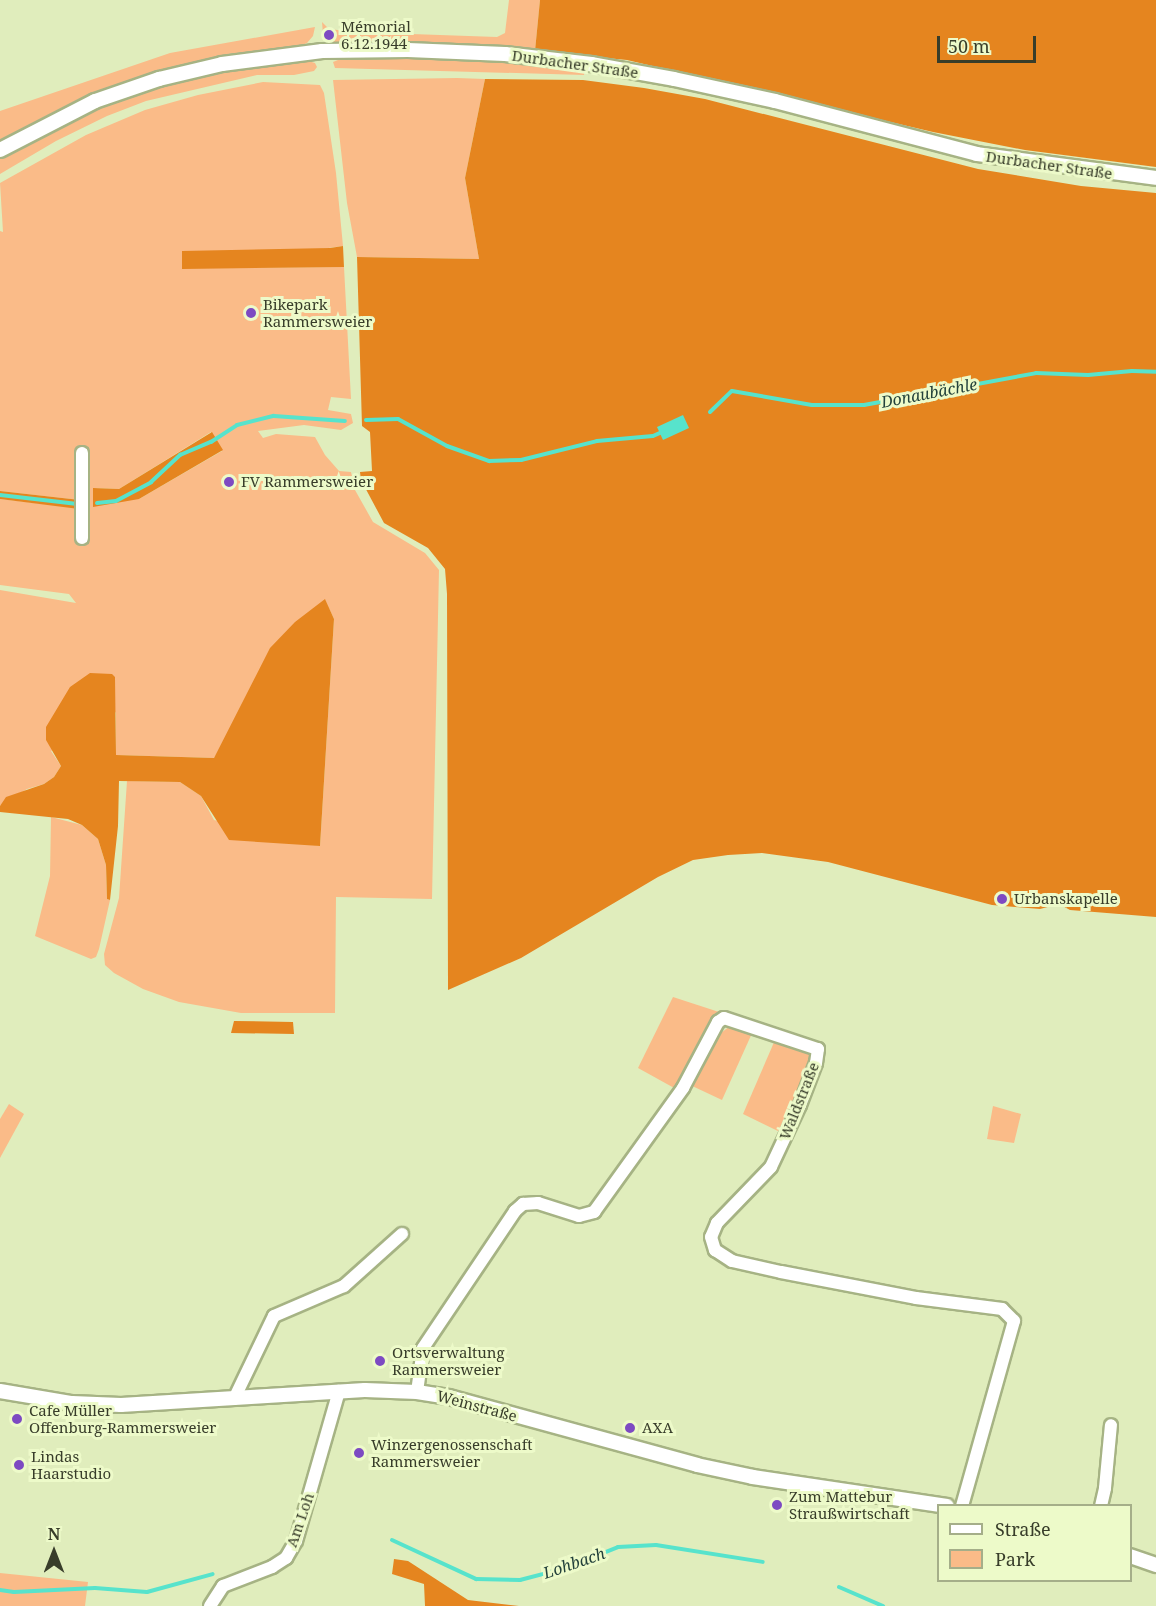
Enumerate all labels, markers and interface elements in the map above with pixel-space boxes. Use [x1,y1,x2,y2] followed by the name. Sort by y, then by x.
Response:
[341,17,411,52] place label: Mémorial 6.12.1944
[940,24,1039,62] scale bar
[322,28,336,42] marker: Mémorial 6.12.1944
[948,34,990,58] text: 50 m
[511,46,639,82] street label: Durbacher Straße
[985,147,1113,183] street label: Durbacher Straße
[263,295,372,330] place label: Bikepark Rammersweier
[244,306,258,320] marker: Bikepark Rammersweier
[879,374,979,412] water label: Donaubächle
[241,473,373,491] place label: FV Rammersweier
[222,475,236,489] marker: FV Rammersweier
[1014,890,1118,908] place label: Urbanskapelle
[995,892,1009,906] marker: Urbanskapelle
[775,1060,823,1142] street label: Waldstraße
[392,1343,505,1378] place label: Ortsverwaltung Rammersweier
[373,1354,387,1368] marker: Ortsverwaltung Rammersweier
[435,1387,519,1425] street label: Weinstraße
[29,1401,216,1436] place label: Cafe Müller Offenburg-Rammersweier
[10,1412,24,1426] marker: Cafe Müller Offenburg-Rammersweier
[642,1419,673,1437] place label: AXA
[623,1421,637,1435] marker: AXA
[371,1435,533,1470] place label: Winzergenossenschaft Rammersweier
[352,1446,366,1460] marker: Winzergenossenschaft Rammersweier
[31,1447,111,1482] place label: Lindas Haarstudio
[12,1458,26,1472] marker: Lindas Haarstudio
[789,1487,910,1522] place label: Zum Mattebur Straußwirtschaft
[282,1491,318,1549] street label: Am Loh
[770,1498,784,1512] marker: Zum Mattebur Straußwirtschaft
[937,1504,1132,1582] legend
[995,1517,1051,1541] text: Straße
[24,1522,84,1582] north arrow
[48,1523,60,1545] text: N
[540,1543,608,1583] water label: Lohbach
[995,1547,1035,1571] text: Park

